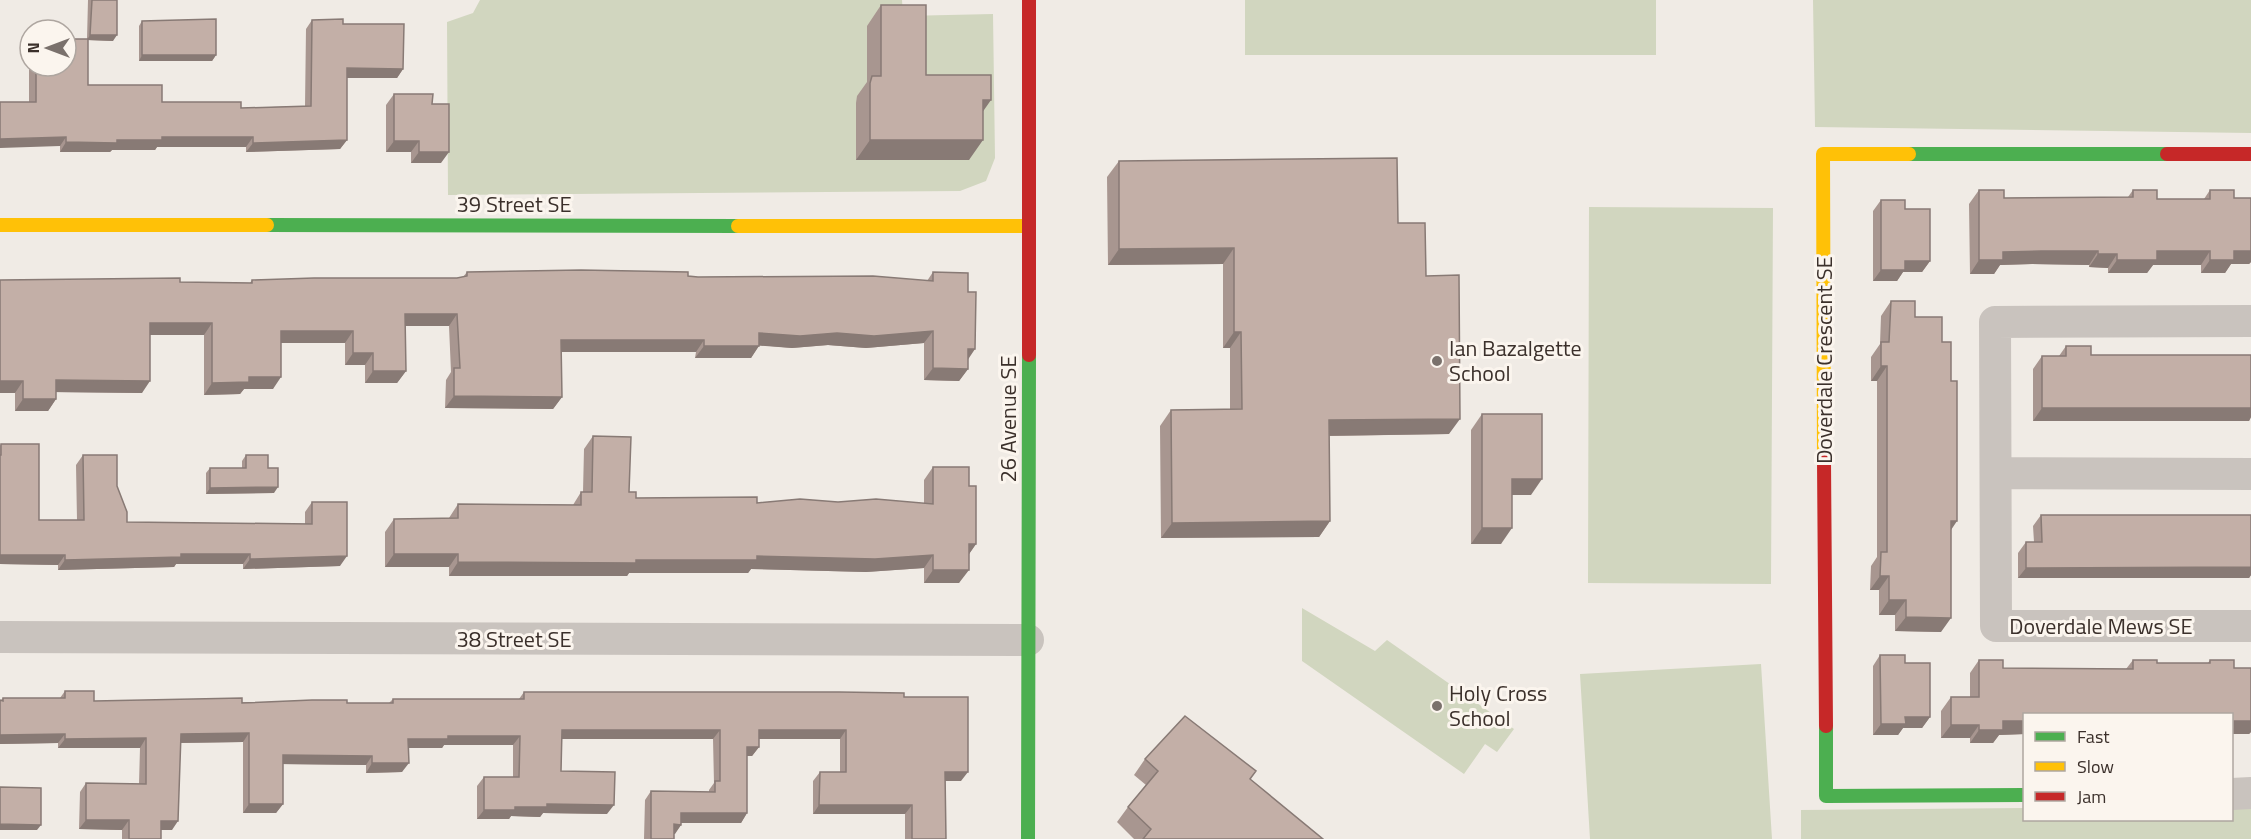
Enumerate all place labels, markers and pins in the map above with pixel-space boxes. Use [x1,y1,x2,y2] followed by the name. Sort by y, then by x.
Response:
[1449,331,1582,390] place label: Ian Bazalgette School
[1430,354,1444,368] marker: Ian Bazalgette School
[1449,676,1547,735] place label: Holy Cross School
[1430,699,1444,713] marker: Holy Cross School

